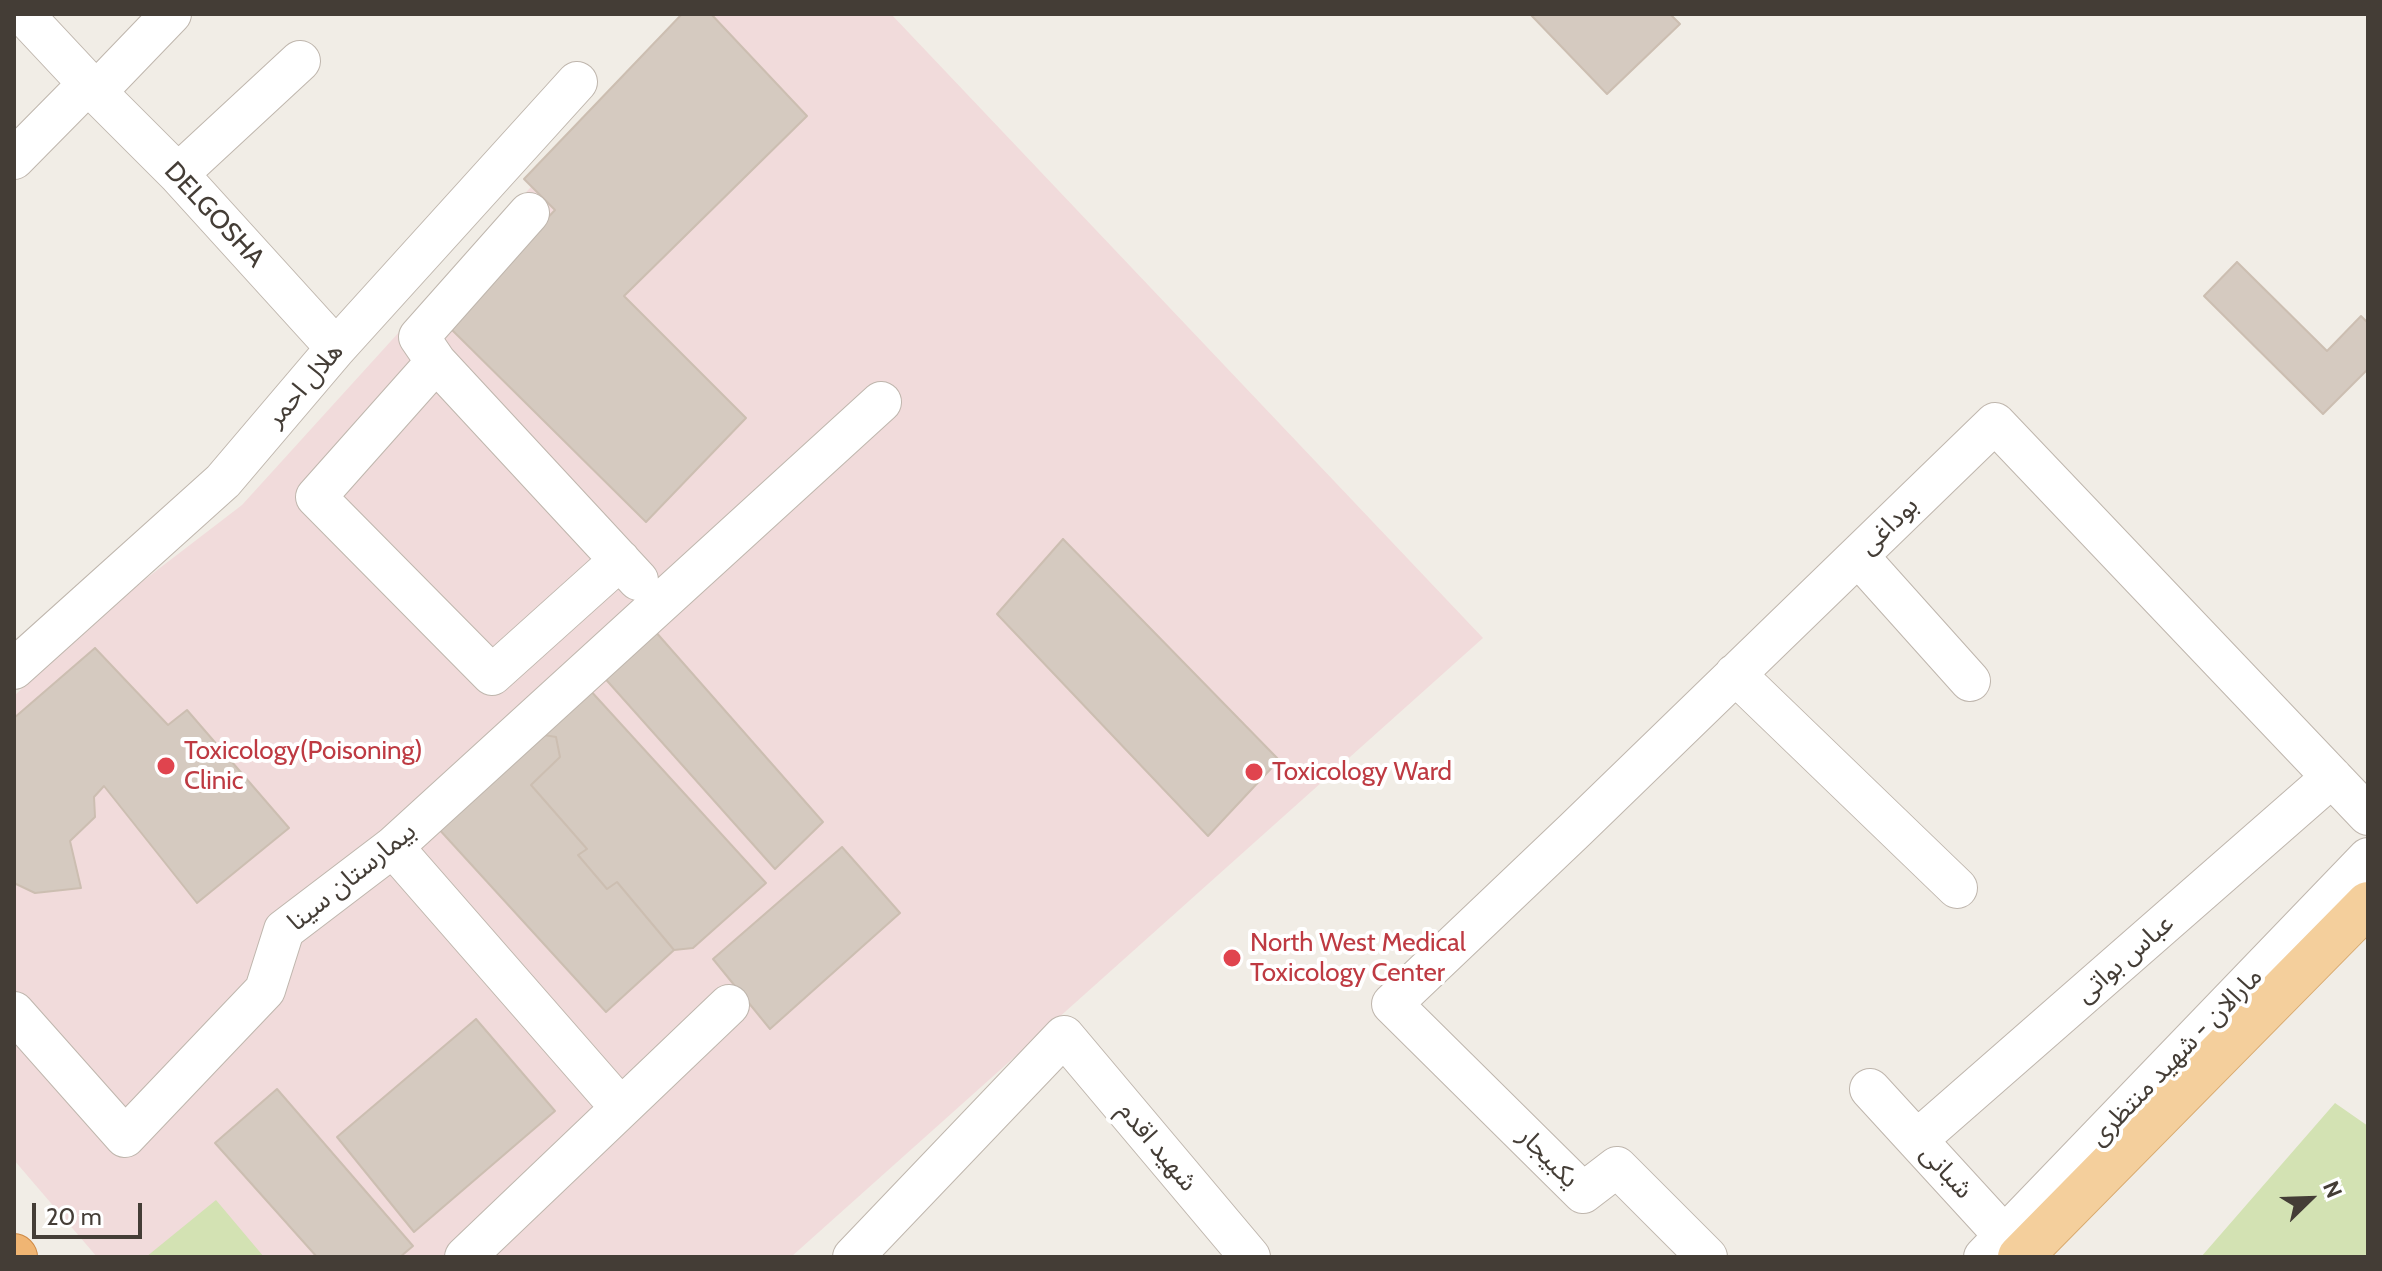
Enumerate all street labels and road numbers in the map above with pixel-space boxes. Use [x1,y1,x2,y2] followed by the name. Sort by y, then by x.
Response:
[157,156,271,274] street label: DELGOSHA
[260,337,350,433] street label: هلال احمر
[1853,490,1925,562] street label: بوداغی
[282,816,422,938] street label: بیمارستان سینا
[2070,908,2180,1010] street label: عباس بواتی
[2083,961,2269,1153] street label: مارالان - شهید منتظری
[1111,1096,1203,1198] street label: شهید اقدم
[1511,1121,1585,1195] street label: یکبیجار
[1913,1138,1979,1206] street label: شبانی

